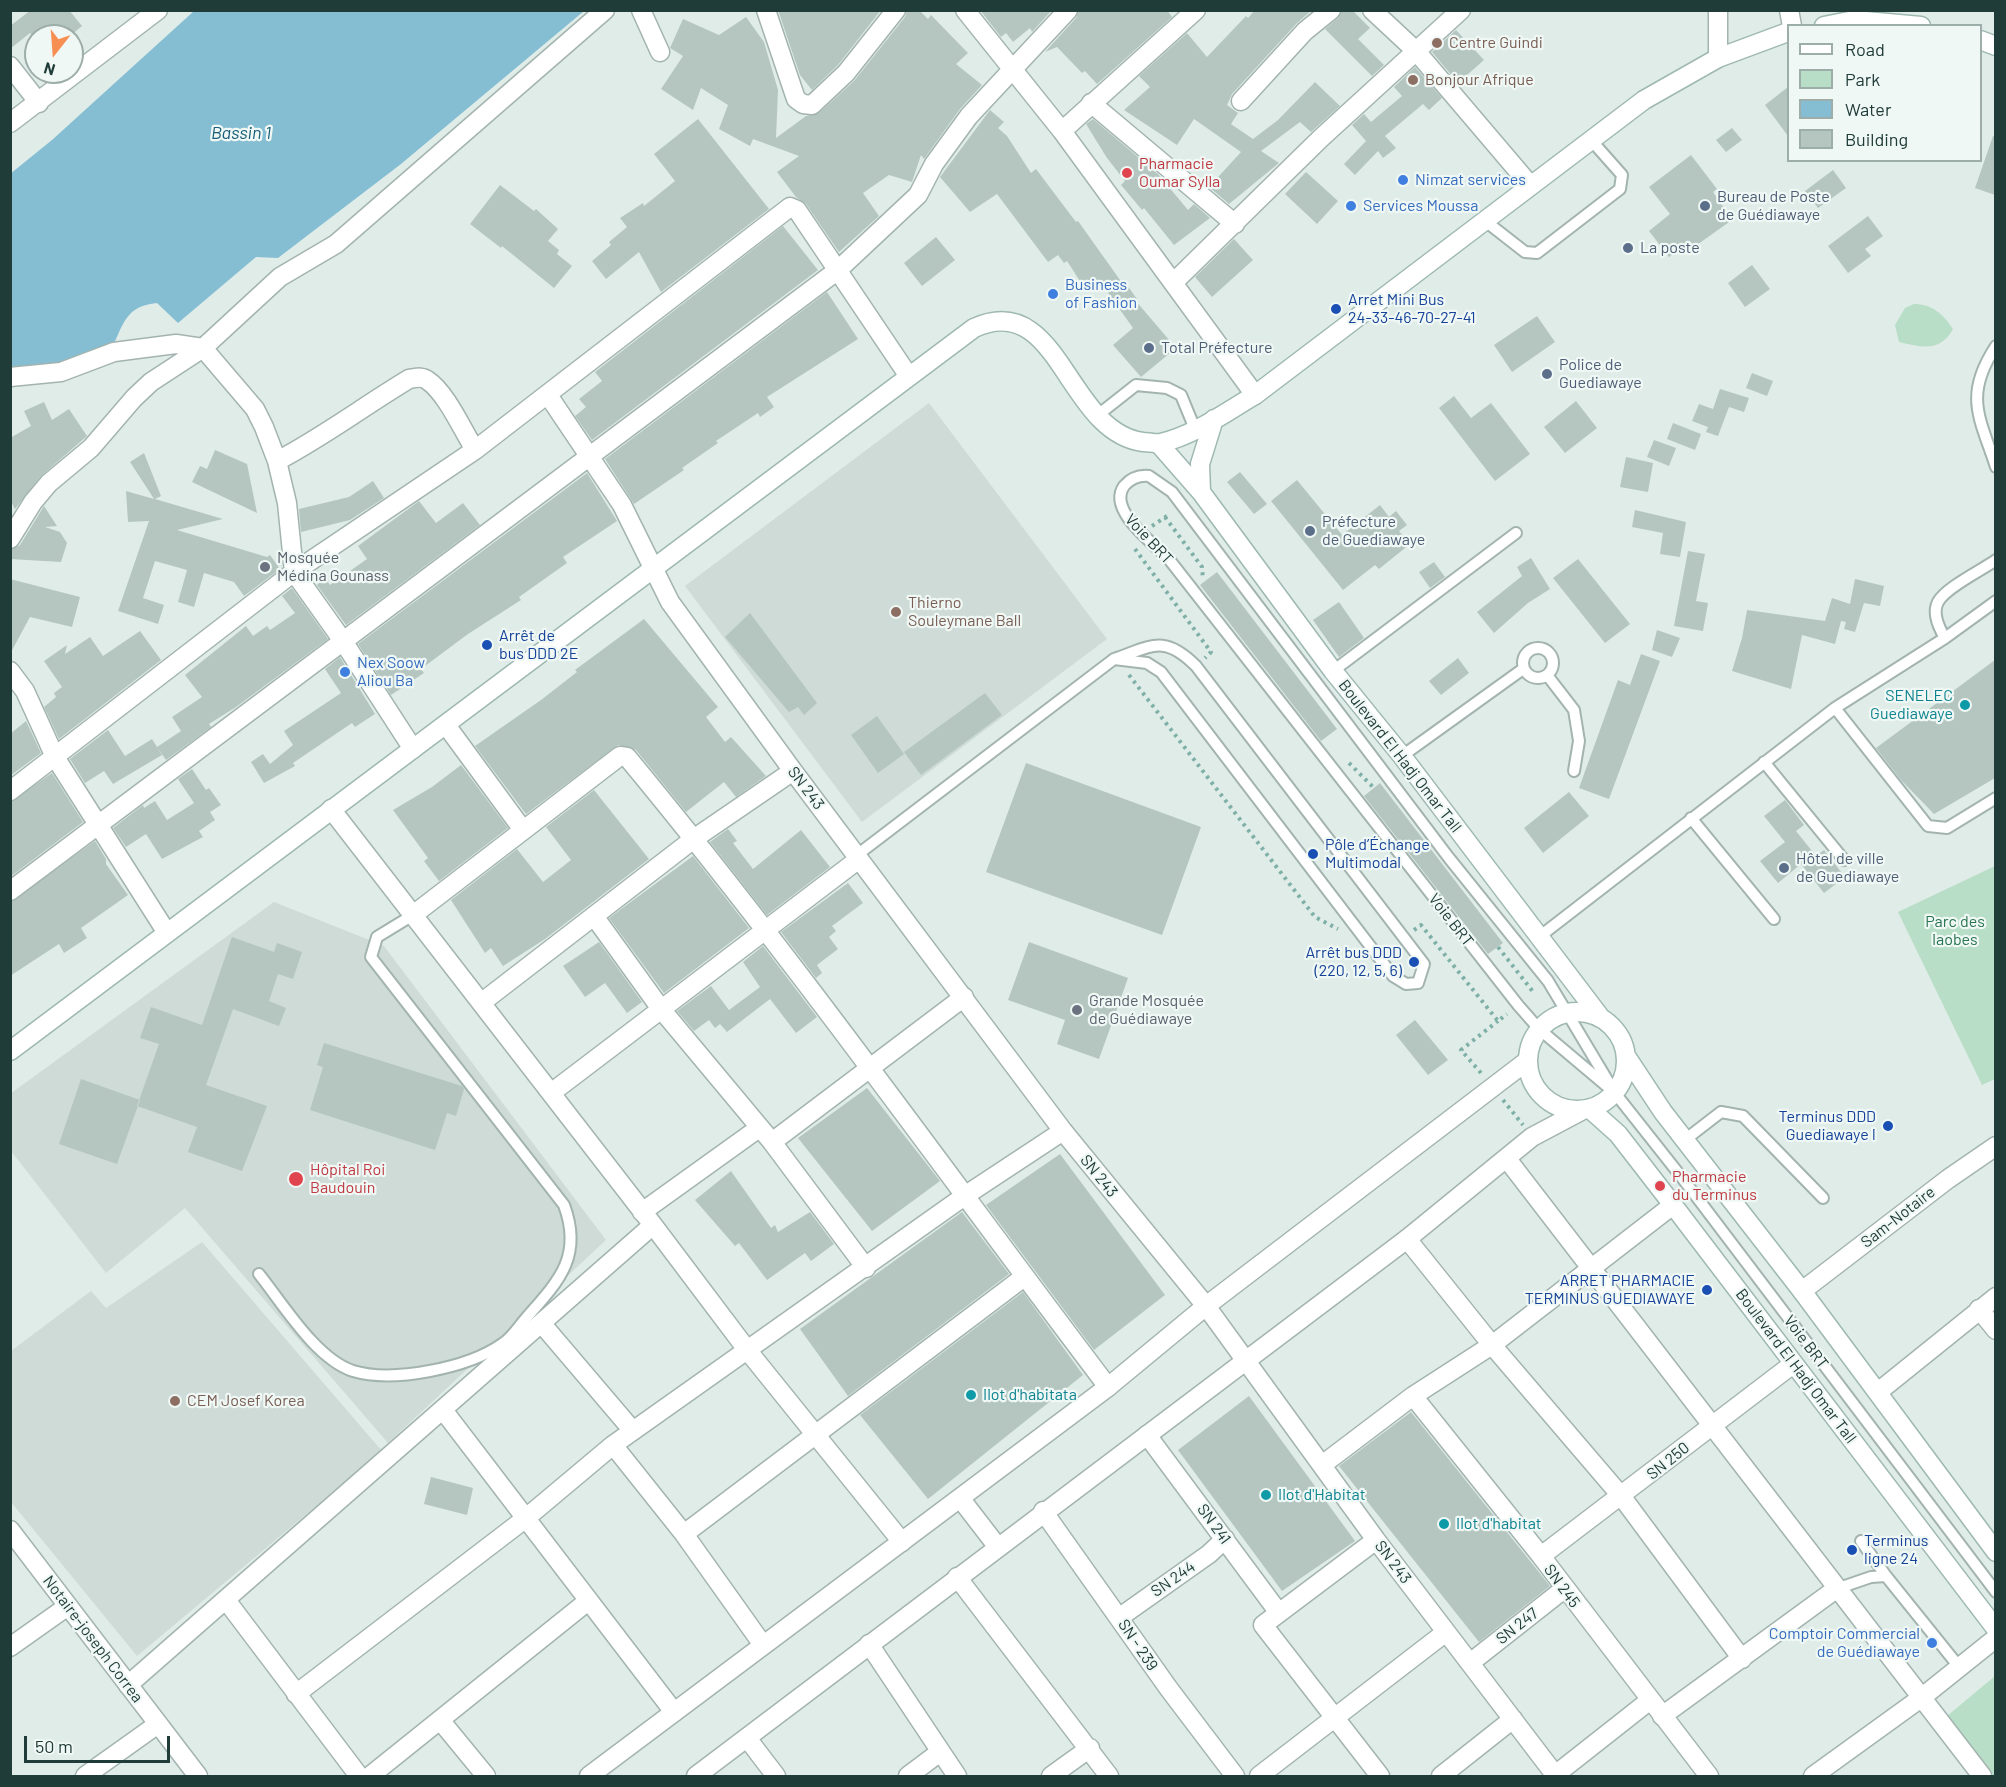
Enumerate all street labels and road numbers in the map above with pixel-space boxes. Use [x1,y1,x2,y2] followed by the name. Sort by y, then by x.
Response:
[1121,510,1177,568] street label: Voie BRT
[1334,676,1466,836] street label: Boulevard El Hadj Omar Tall
[784,763,828,813] street label: SN 243
[1424,890,1478,950] street label: Voie BRT
[1076,1151,1122,1201] street label: SN 243
[1857,1182,1939,1252] street label: Sam-Notaire
[1732,1285,1860,1447] street label: Boulevard El Hadj Omar Tall
[1780,1311,1832,1373] street label: Voie BRT
[1643,1438,1693,1484] street label: SN 250
[1193,1500,1235,1548] street label: SN 241
[1371,1537,1415,1587] street label: SN 243
[1147,1557,1199,1601] street label: SN 244
[1540,1561,1584,1611] street label: SN 245
[39,1572,147,1706] street label: Notaire-joseph Correa
[1492,1604,1542,1648] street label: SN 247
[1114,1616,1162,1674] street label: SN - 239

